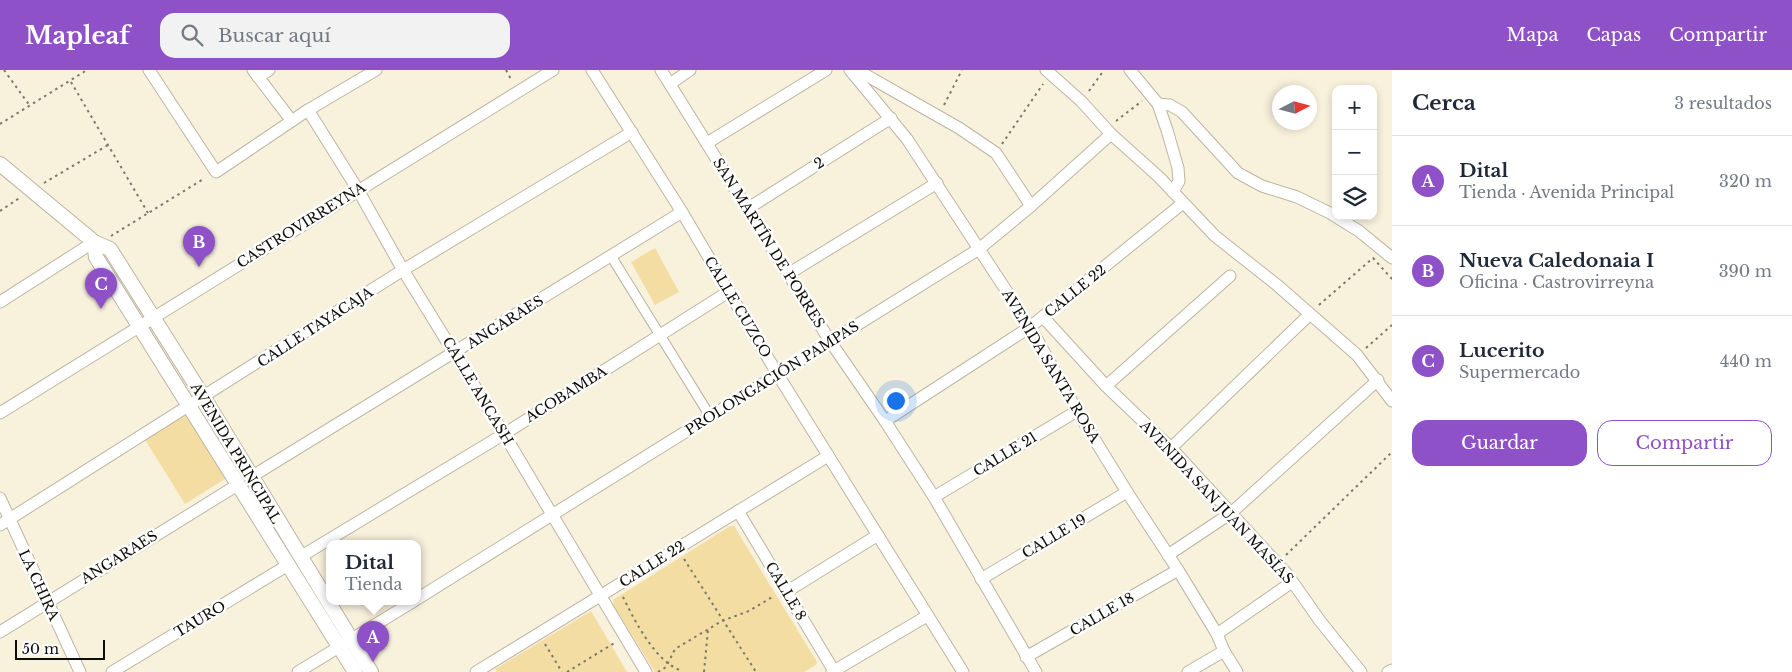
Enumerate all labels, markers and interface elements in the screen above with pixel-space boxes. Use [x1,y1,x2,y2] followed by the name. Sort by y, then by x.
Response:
[160,13,510,58] search box
[25,21,130,50] text: Mapleaf
[178,21,206,49] icon: search
[218,24,331,47] text: Buscar aquí
[1507,24,1558,46] text: Mapa
[1586,24,1641,46] text: Capas
[1669,24,1767,46] text: Compartir
[1272,85,1317,130] north arrow
[1332,85,1377,220] map controls
[1332,85,1377,130] button: +
[1412,90,1476,116] text: Cerca
[1674,93,1772,113] text: 3 resultados
[1332,130,1377,175] button: −
[811,153,827,173] street label: 2
[709,155,829,331] street label: SAN MARTÍN DE PORRES
[1459,159,1508,182] text: Dital
[1422,171,1434,191] text: A
[1719,171,1772,191] text: 320 m
[1332,175,1377,220] button: layers
[233,178,369,272] street label: CASTROVIRREYNA
[1459,182,1674,202] text: Tienda · Avenida Principal
[183,226,215,267] pin: B
[1459,249,1654,272] text: Nueva Caledonaia I
[701,253,775,361] street label: CALLE CUZCO
[1041,261,1109,321] street label: CALLE 22
[1422,261,1434,281] text: B
[1719,261,1772,281] text: 390 m
[85,268,117,309] pin: C
[1459,272,1654,292] text: Oficina · Castrovirreyna
[254,283,376,371] street label: CALLE TAYACAJA
[997,285,1104,446] street label: AVENIDA SANTA ROSA
[462,291,547,353] street label: ANGARAES
[682,317,862,439] street label: PROLONGACIÓN PAMPAS
[439,334,517,449] street label: CALLE ANCASH
[1459,339,1545,362] text: Lucerito
[1421,351,1435,371] text: C
[1720,351,1772,371] text: 440 m
[521,362,610,427] street label: ACOBAMBA
[1459,362,1580,382] text: Supermercado
[186,378,285,527] street label: AVENIDA PRINCIPAL
[883,388,909,414] your location
[1136,416,1298,588] street label: AVENIDA SAN JUAN MASÍAS
[1412,420,1587,466] button: Guardar
[1597,420,1772,466] button: Compartir
[970,428,1040,480] street label: CALLE 21
[1019,510,1089,562] street label: CALLE 19
[76,526,161,588] street label: ANGARAES
[616,537,688,591] street label: CALLE 22
[326,540,421,605] popup
[15,547,63,624] street label: LA CHIRA
[345,551,394,574] text: Dital
[762,558,810,624] street label: CALLE 8
[345,574,402,594] text: Tienda
[1067,588,1137,640] street label: CALLE 18
[171,597,229,641] street label: TAURO
[357,621,389,662] pin: A
[15,637,105,660] scale bar
[22,640,59,658] text: 50 m

